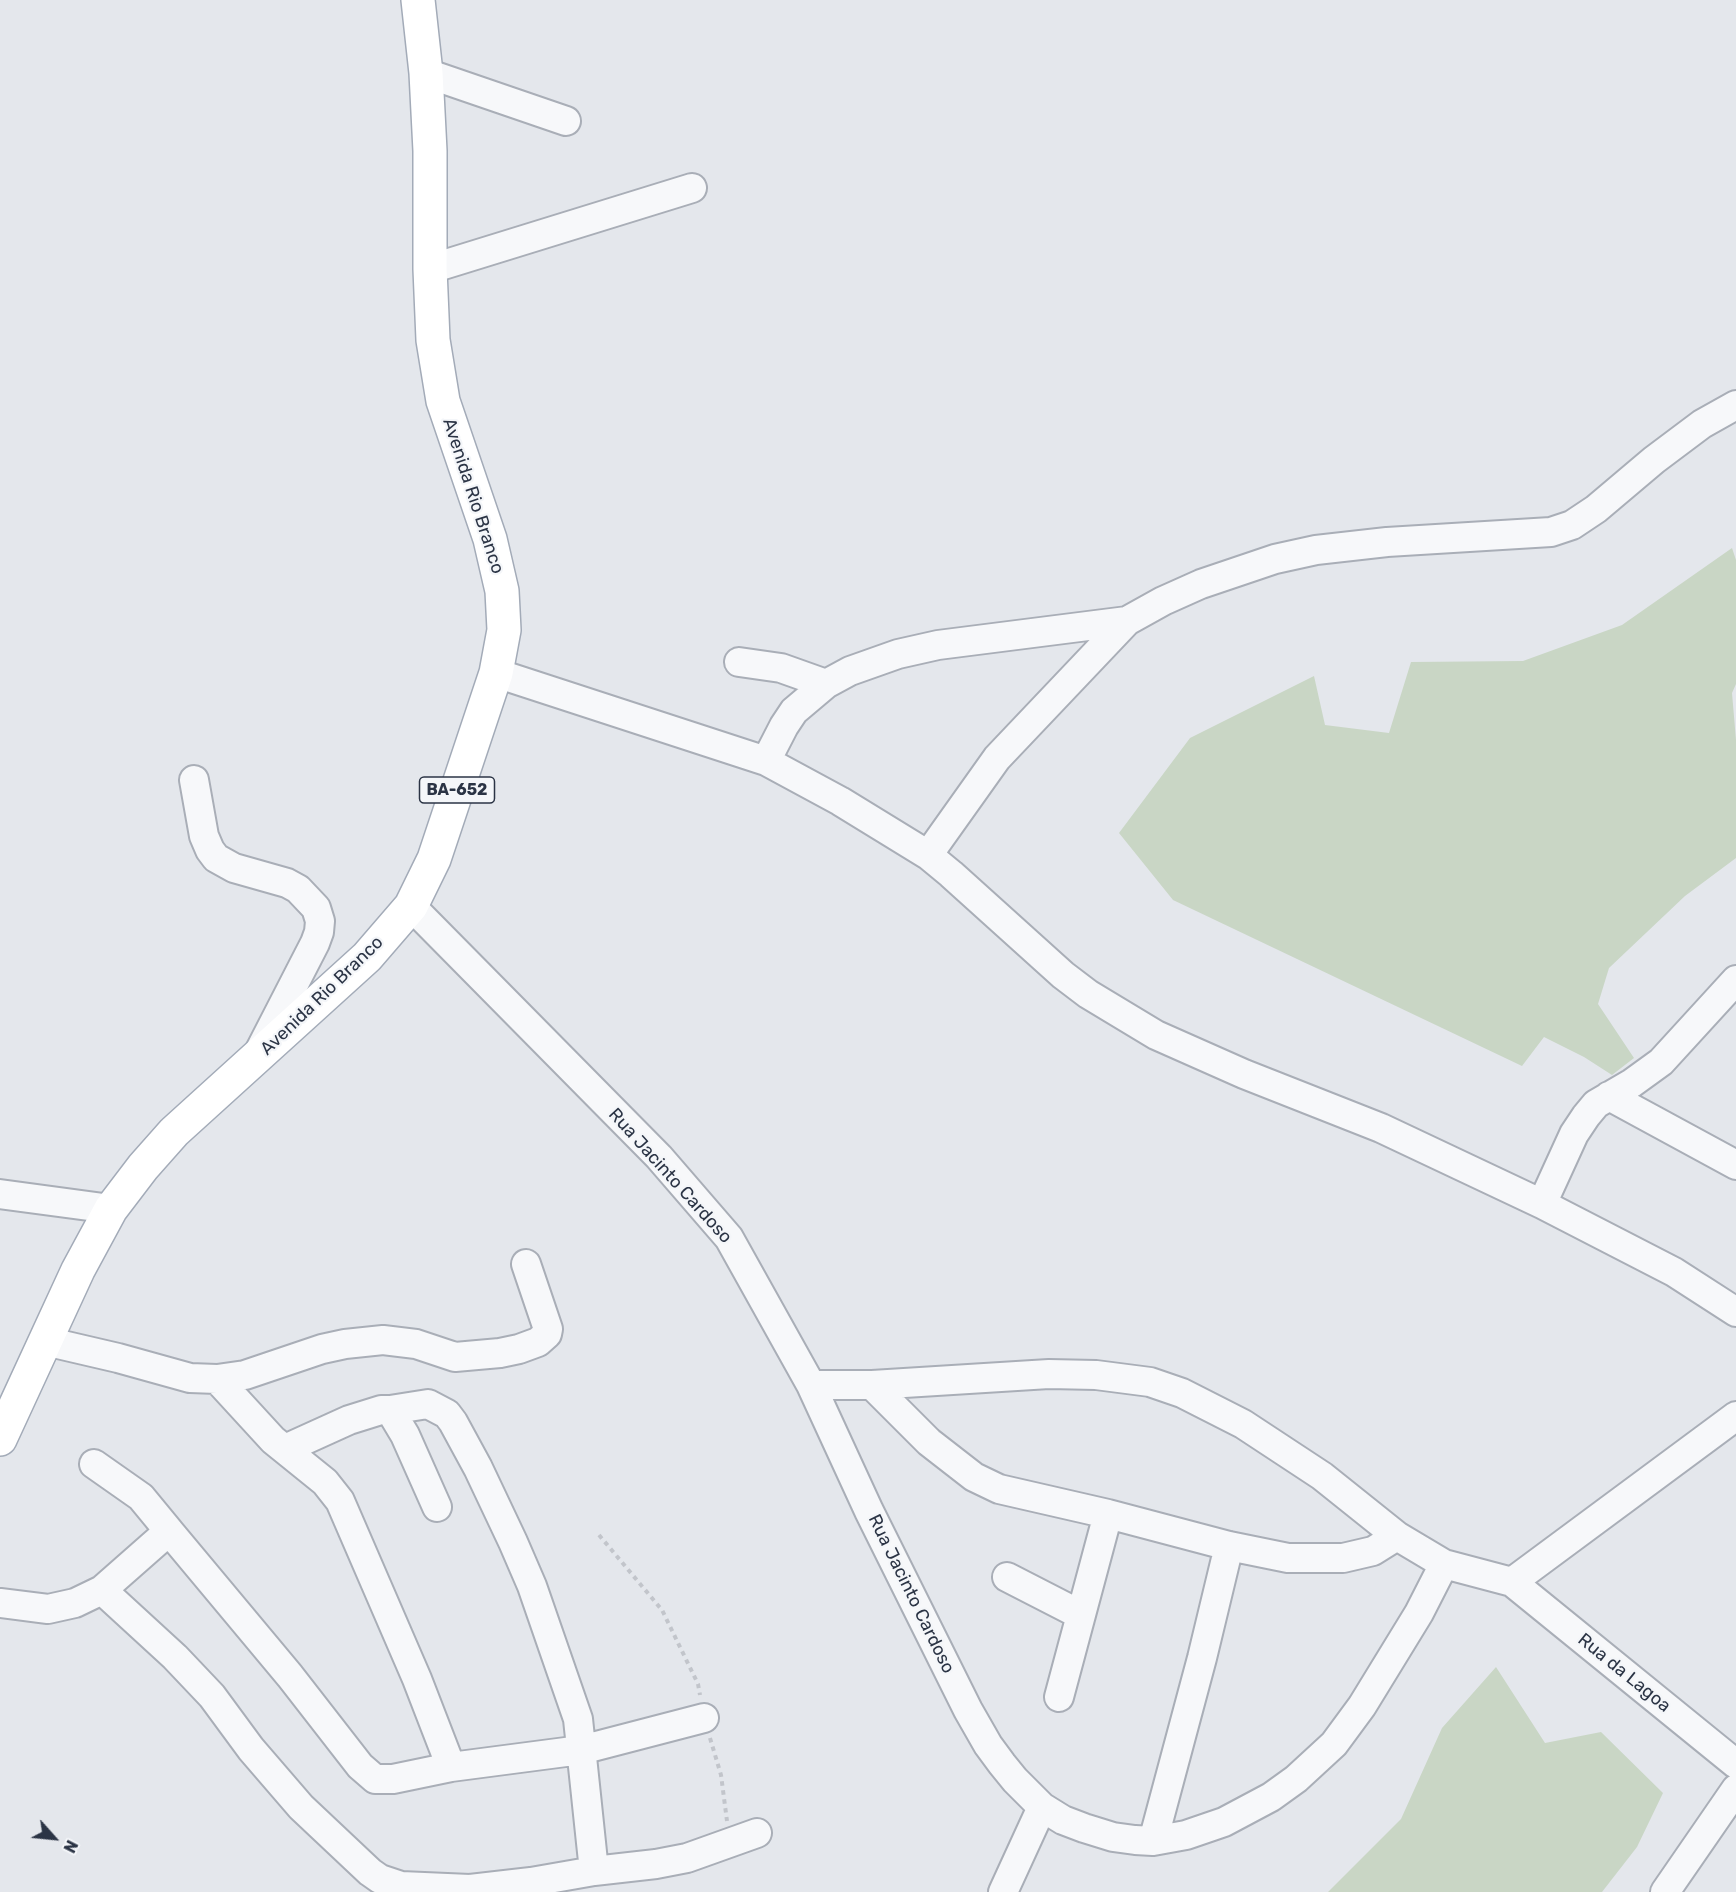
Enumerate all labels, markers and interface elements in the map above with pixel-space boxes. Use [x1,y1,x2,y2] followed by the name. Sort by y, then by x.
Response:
[438,416,508,576] street label: Avenida Rio Branco
[420,777,494,803] road number: BA-652
[256,932,388,1060] street label: Avenida Rio Branco
[604,1104,736,1248] street label: Rua Jacinto Cardoso
[863,1511,959,1677] street label: Rua Jacinto Cardoso
[1573,1629,1675,1717] street label: Rua da Lagoa
[24,1808,84,1868] north arrow
[59,1837,82,1856] text: N

